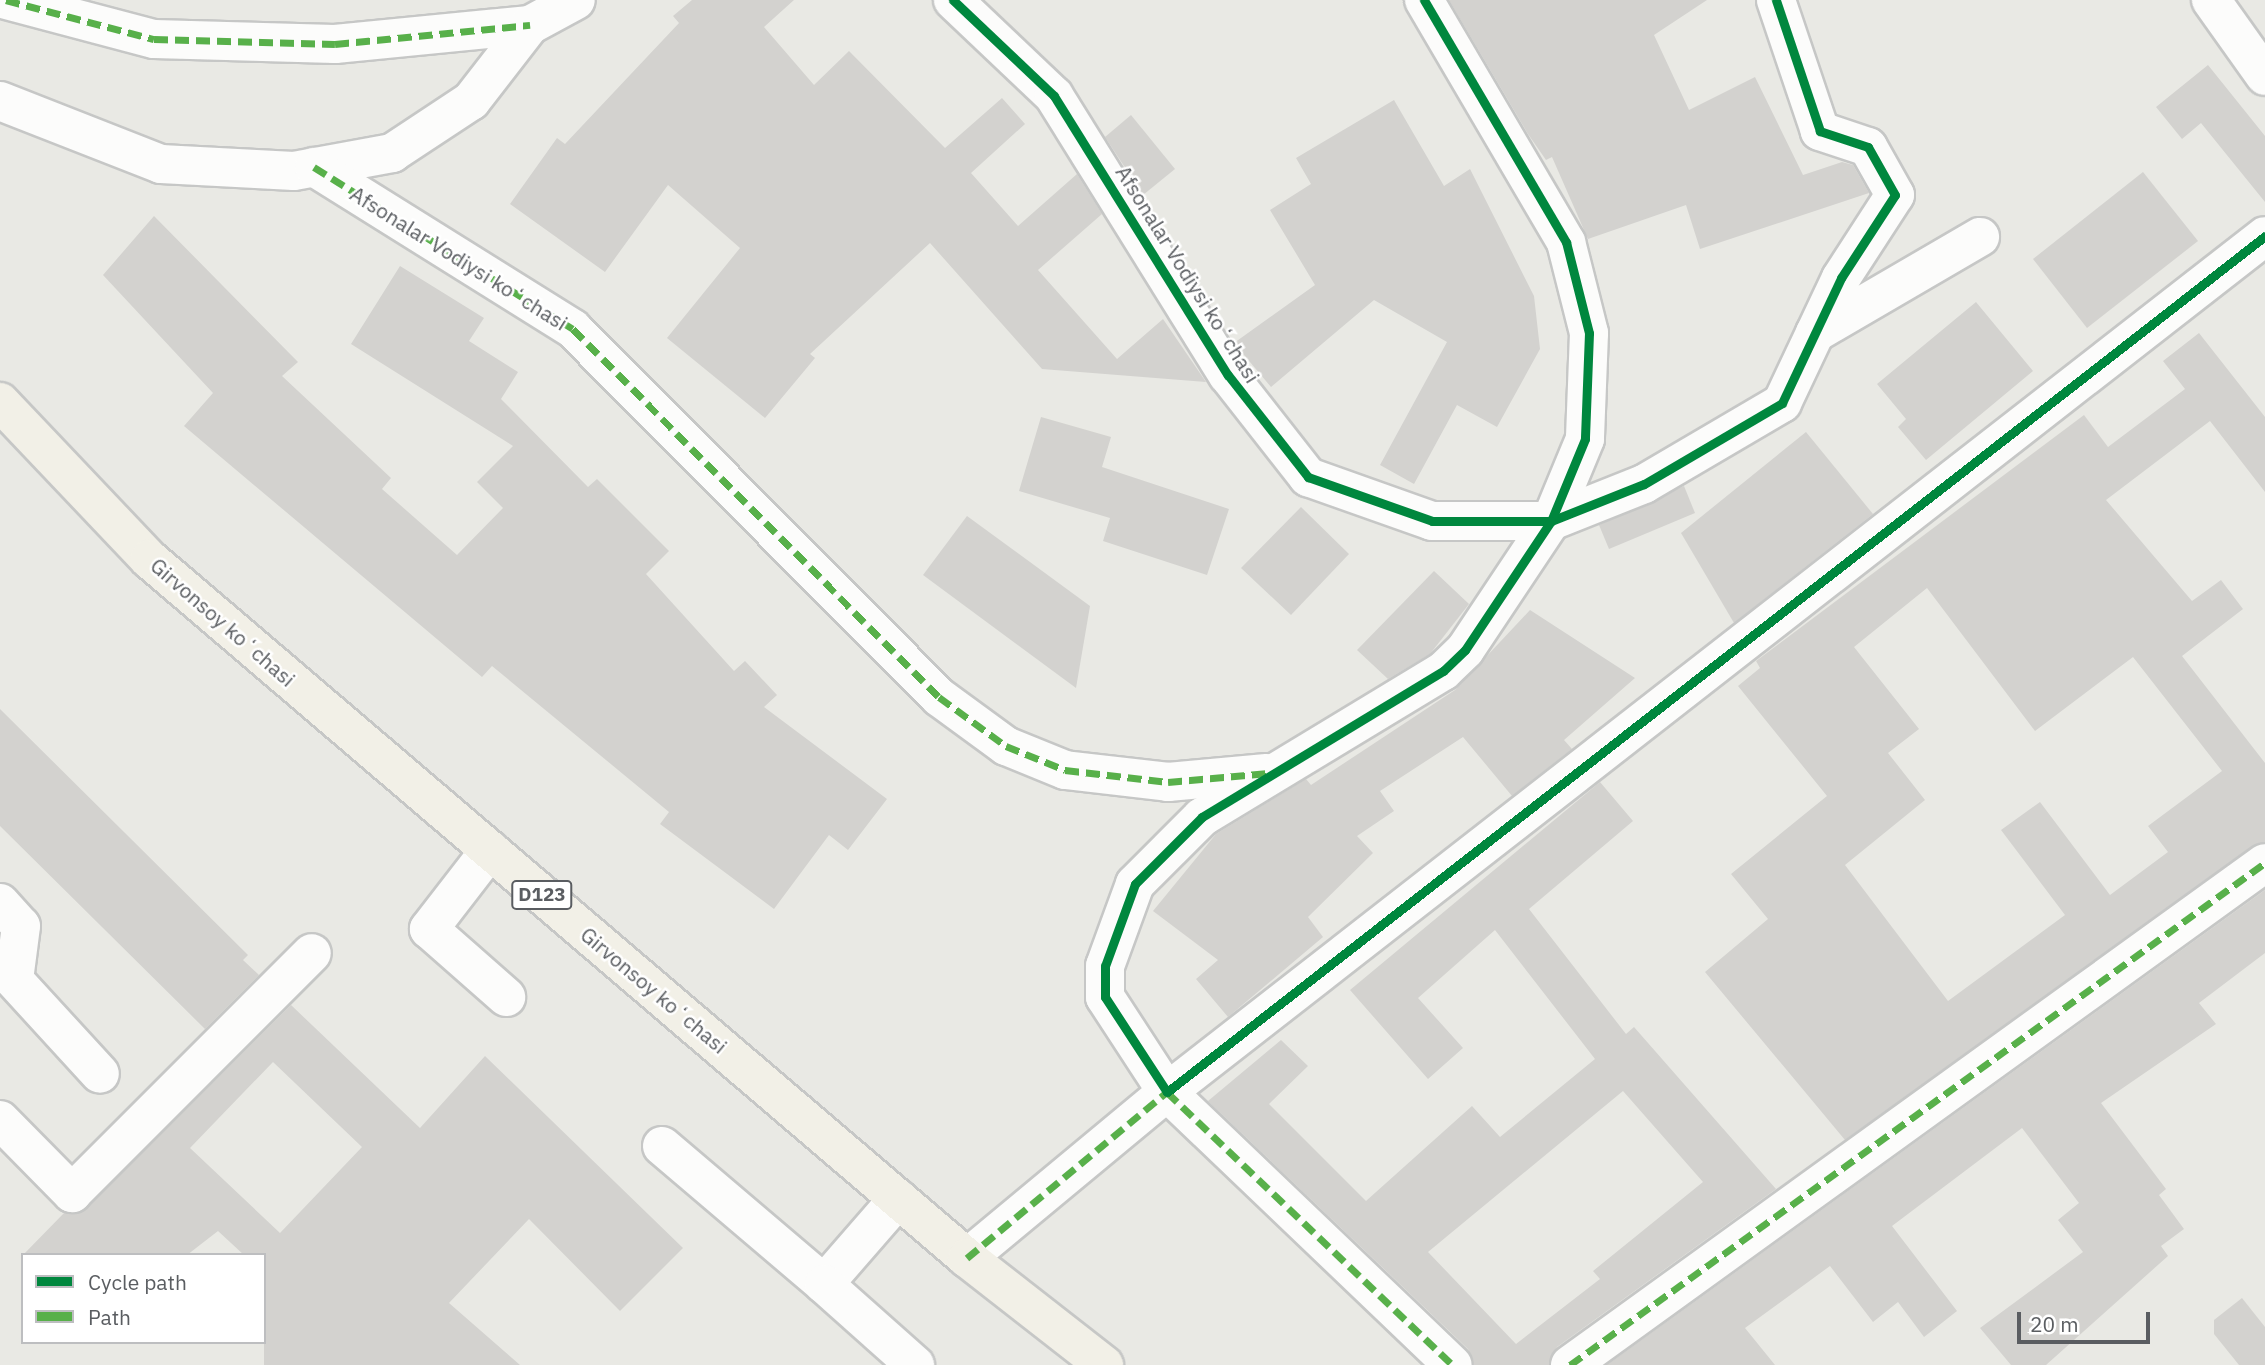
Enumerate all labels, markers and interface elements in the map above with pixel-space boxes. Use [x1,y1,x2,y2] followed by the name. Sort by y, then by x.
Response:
[1111,161,1265,387] street label: Afsonalar Vodiysi koʻchasi
[346,181,572,335] street label: Afsonalar Vodiysi koʻchasi
[146,552,300,692] street label: Girvonsoy koʻchasi
[510,880,574,911] road number: D123
[576,921,732,1059] street label: Girvonsoy koʻchasi
[21,1253,266,1344] legend
[88,1268,187,1296] text: Cycle path
[2020,1298,2153,1342] scale bar
[88,1303,131,1331] text: Path
[2030,1310,2079,1338] text: 20 m

